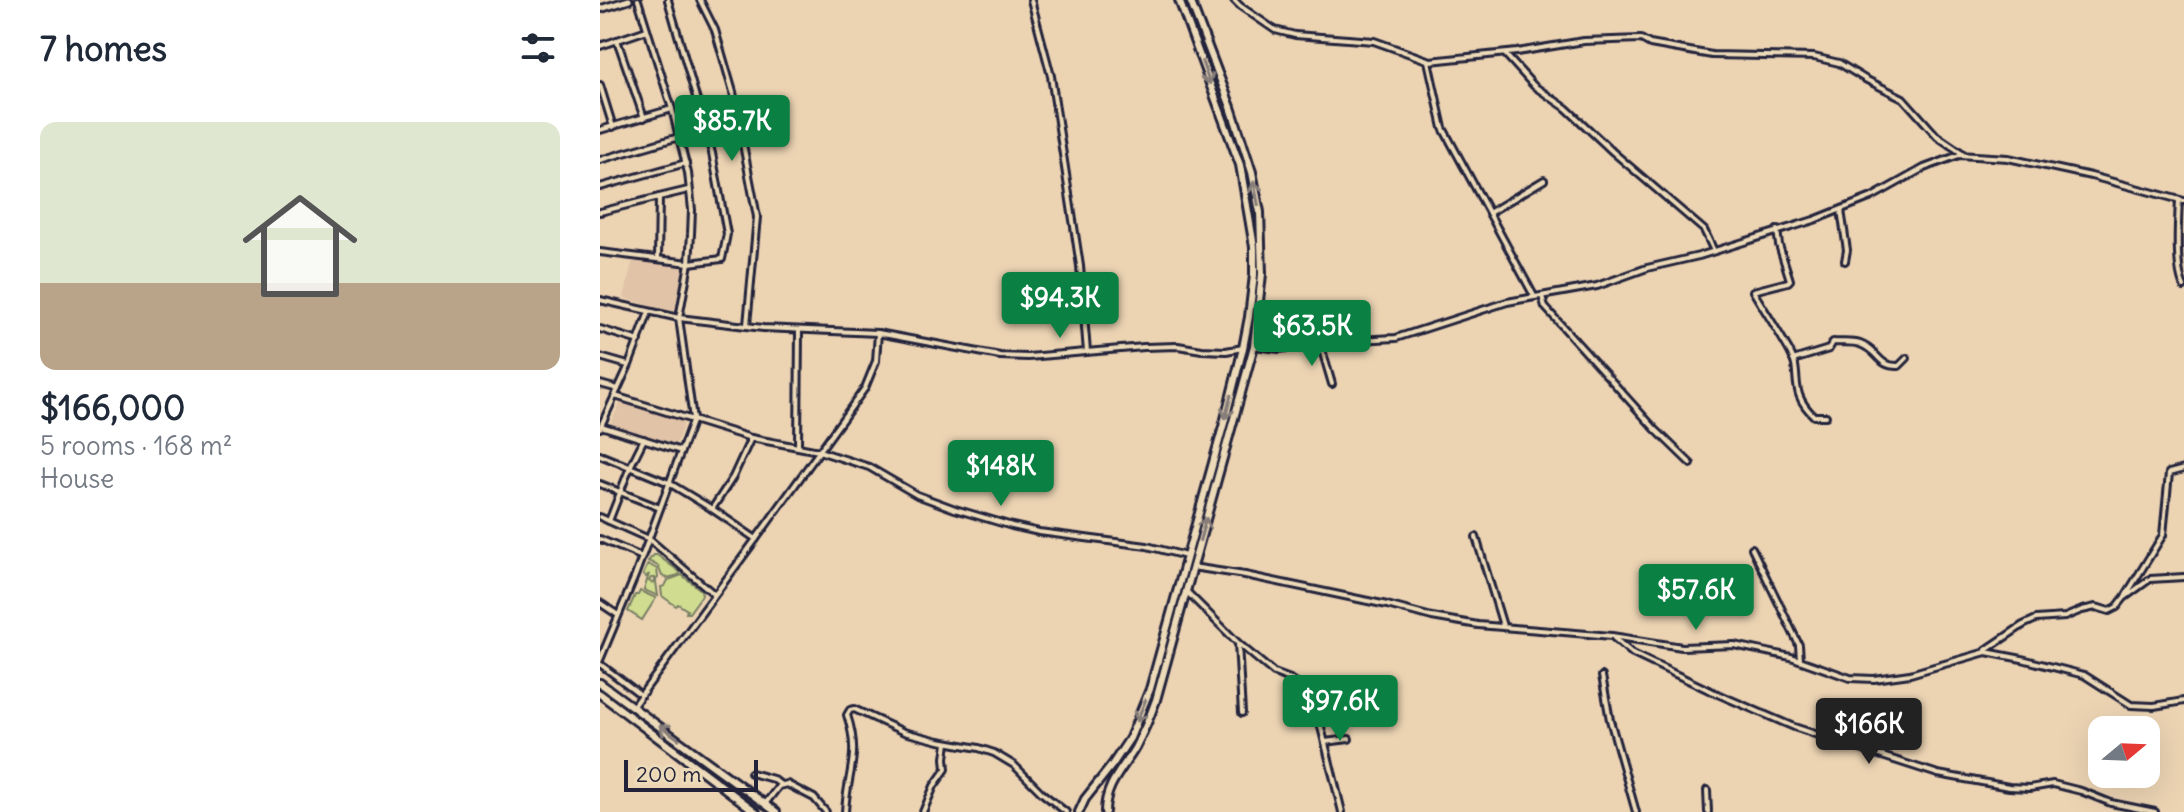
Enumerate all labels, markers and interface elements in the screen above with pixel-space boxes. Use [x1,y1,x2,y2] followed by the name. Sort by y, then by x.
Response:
[516,26,560,70] icon: filters
[40,27,167,70] text: 7 homes
[1200,60,1214,85] one-way arrow
[667,95,797,163] pin: $85.7K
[693,104,771,137] text: $85.7K
[228,174,372,318] icon: home
[1247,181,1262,206] one-way arrow
[995,272,1125,340] pin: $94.3K
[1020,281,1100,314] text: $94.3K
[1247,300,1377,368] pin: $63.5K
[1272,309,1352,342] text: $63.5K
[40,386,185,429] text: $166,000
[1220,394,1235,420] one-way arrow
[40,429,233,462] text: 5 rooms · 168 m²
[945,440,1057,508] pin: $148K
[966,449,1036,482] text: $148K
[40,462,114,495] text: House
[1196,517,1211,543] one-way arrow
[1631,564,1761,632] pin: $57.6K
[1657,573,1735,606] text: $57.6K
[1275,675,1405,743] pin: $97.6K
[1301,684,1379,717] text: $97.6K
[1133,698,1148,723] one-way arrow
[1813,698,1925,766] pin: $166K
[1834,707,1904,740] text: $166K
[2088,716,2160,788] north arrow
[2088,716,2160,788] map controls
[658,724,680,740] one-way arrow
[624,756,758,792] scale bar
[636,760,702,788] text: 200 m

